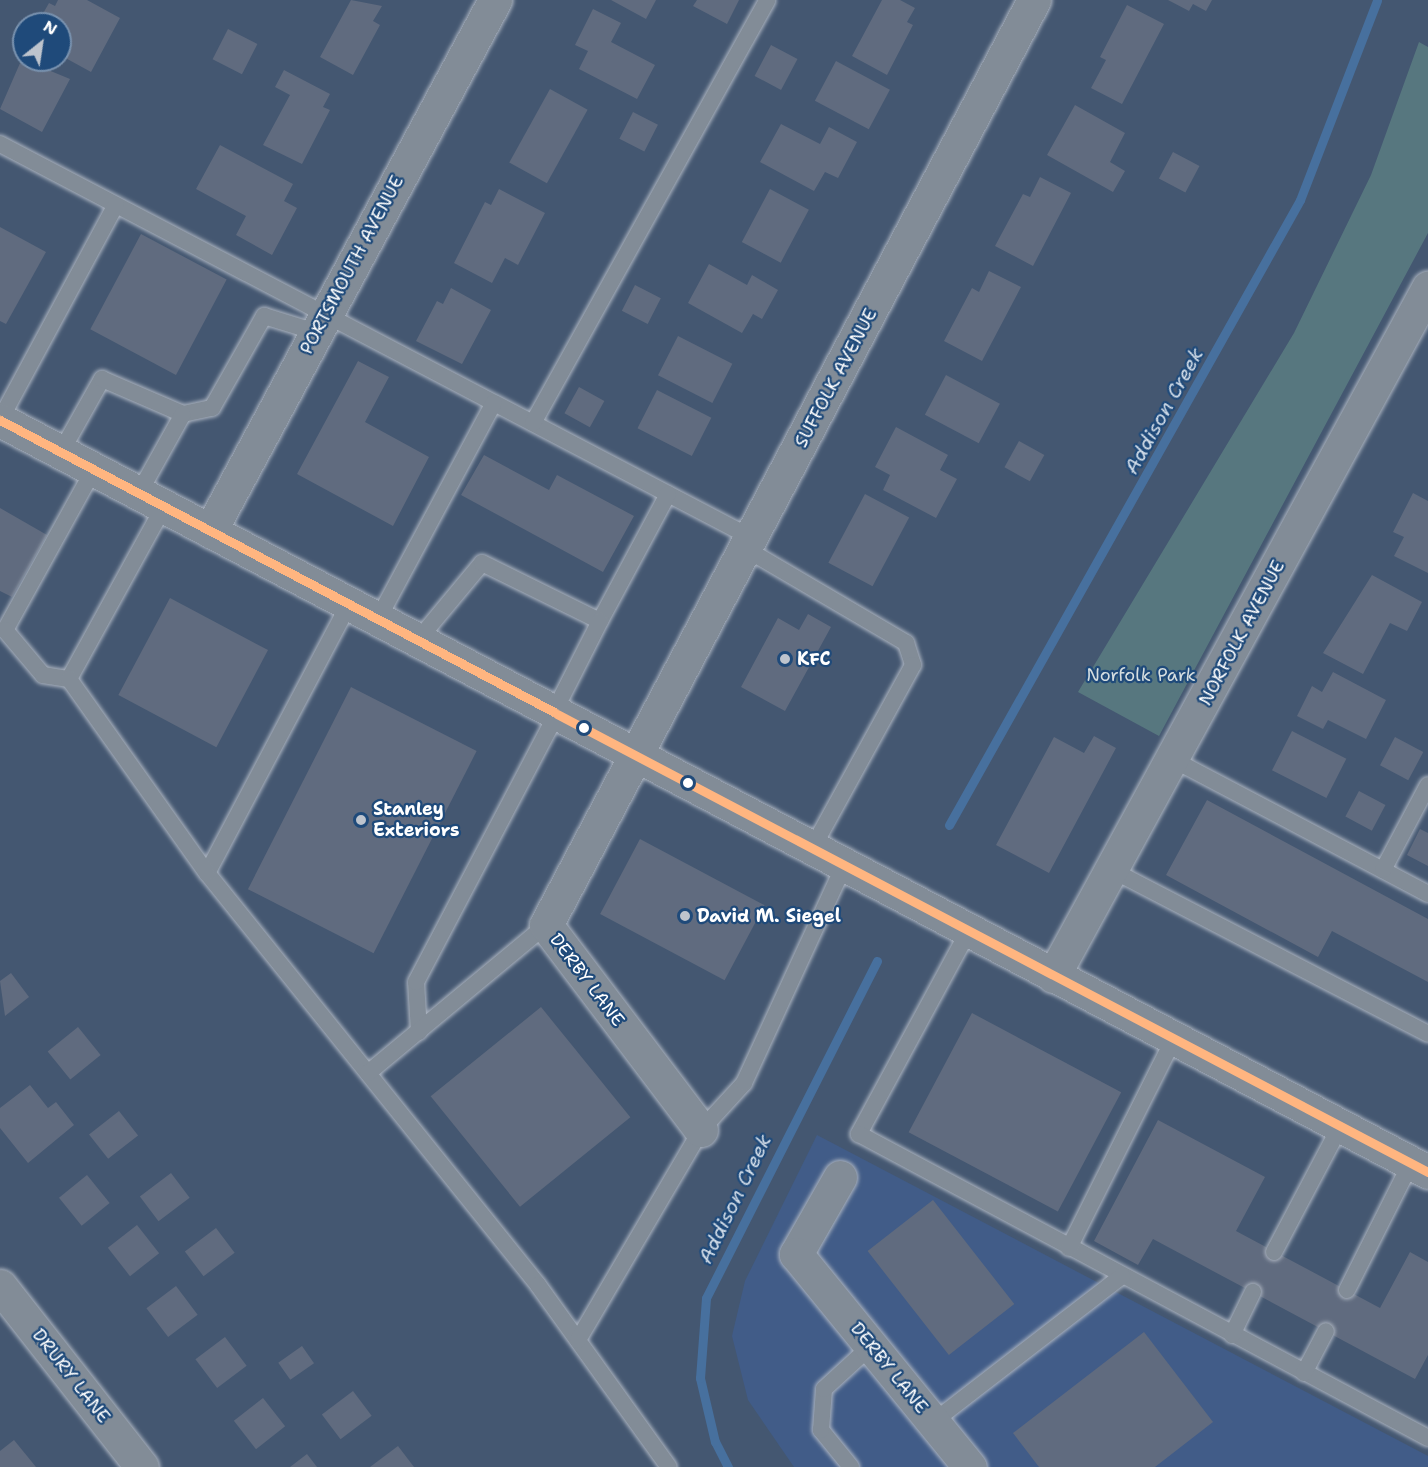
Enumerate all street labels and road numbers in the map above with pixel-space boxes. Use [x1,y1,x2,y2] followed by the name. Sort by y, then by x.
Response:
[296,172,408,358] street label: PORTSMOUTH AVENUE
[790,305,882,451] street label: SUFFOLK AVENUE
[1195,557,1289,709] street label: NORFOLK AVENUE
[545,929,629,1031] street label: DERBY LANE
[846,1318,932,1418] street label: DERBY LANE
[28,1325,114,1427] street label: DRURY LANE

